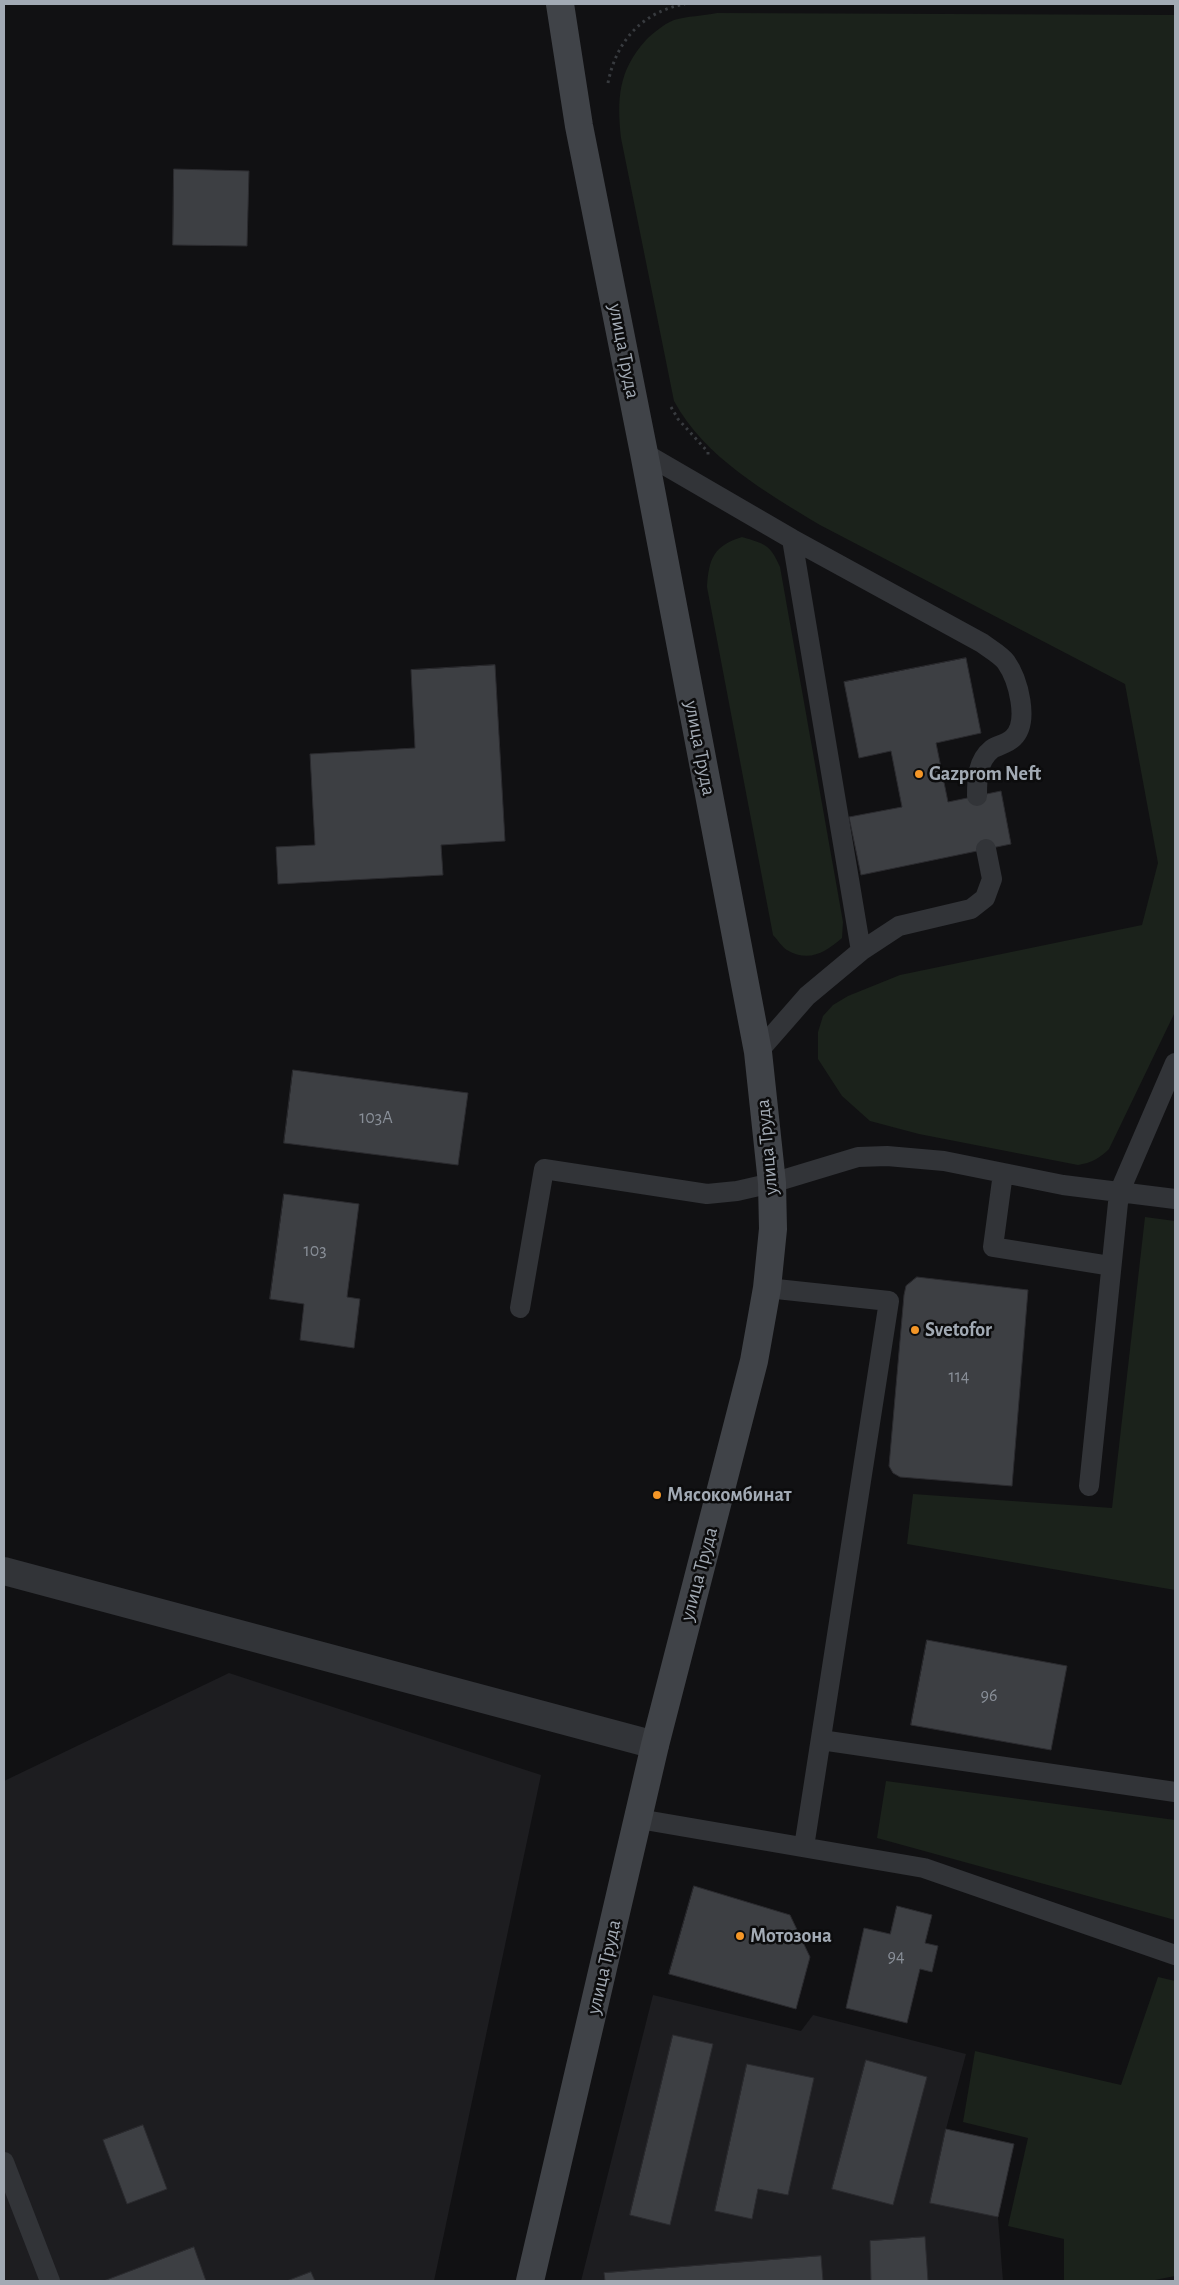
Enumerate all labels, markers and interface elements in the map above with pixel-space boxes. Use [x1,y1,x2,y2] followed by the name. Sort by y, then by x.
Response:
[603,301,645,401] street label: улица Труда
[679,698,721,798] street label: улица Труда
[929,762,1041,786] place label: Gazprom Neft
[913,768,925,780] marker: Gazprom Neft
[751,1098,783,1196] street label: улица Труда
[359,1107,393,1129] house number: 103А
[303,1240,327,1262] house number: 103
[925,1318,992,1342] place label: Svetofor
[909,1324,921,1336] marker: Svetofor
[948,1366,970,1388] house number: 114
[667,1483,792,1507] place label: Мясокомбинат
[651,1489,663,1501] marker: Мясокомбинат
[675,1524,723,1624] street label: улица Труда
[981,1685,997,1707] house number: 96
[581,1917,627,2017] street label: улица Труда
[750,1924,832,1948] place label: Мотозона
[734,1930,746,1942] marker: Мотозона
[887,1946,905,1968] house number: 94

